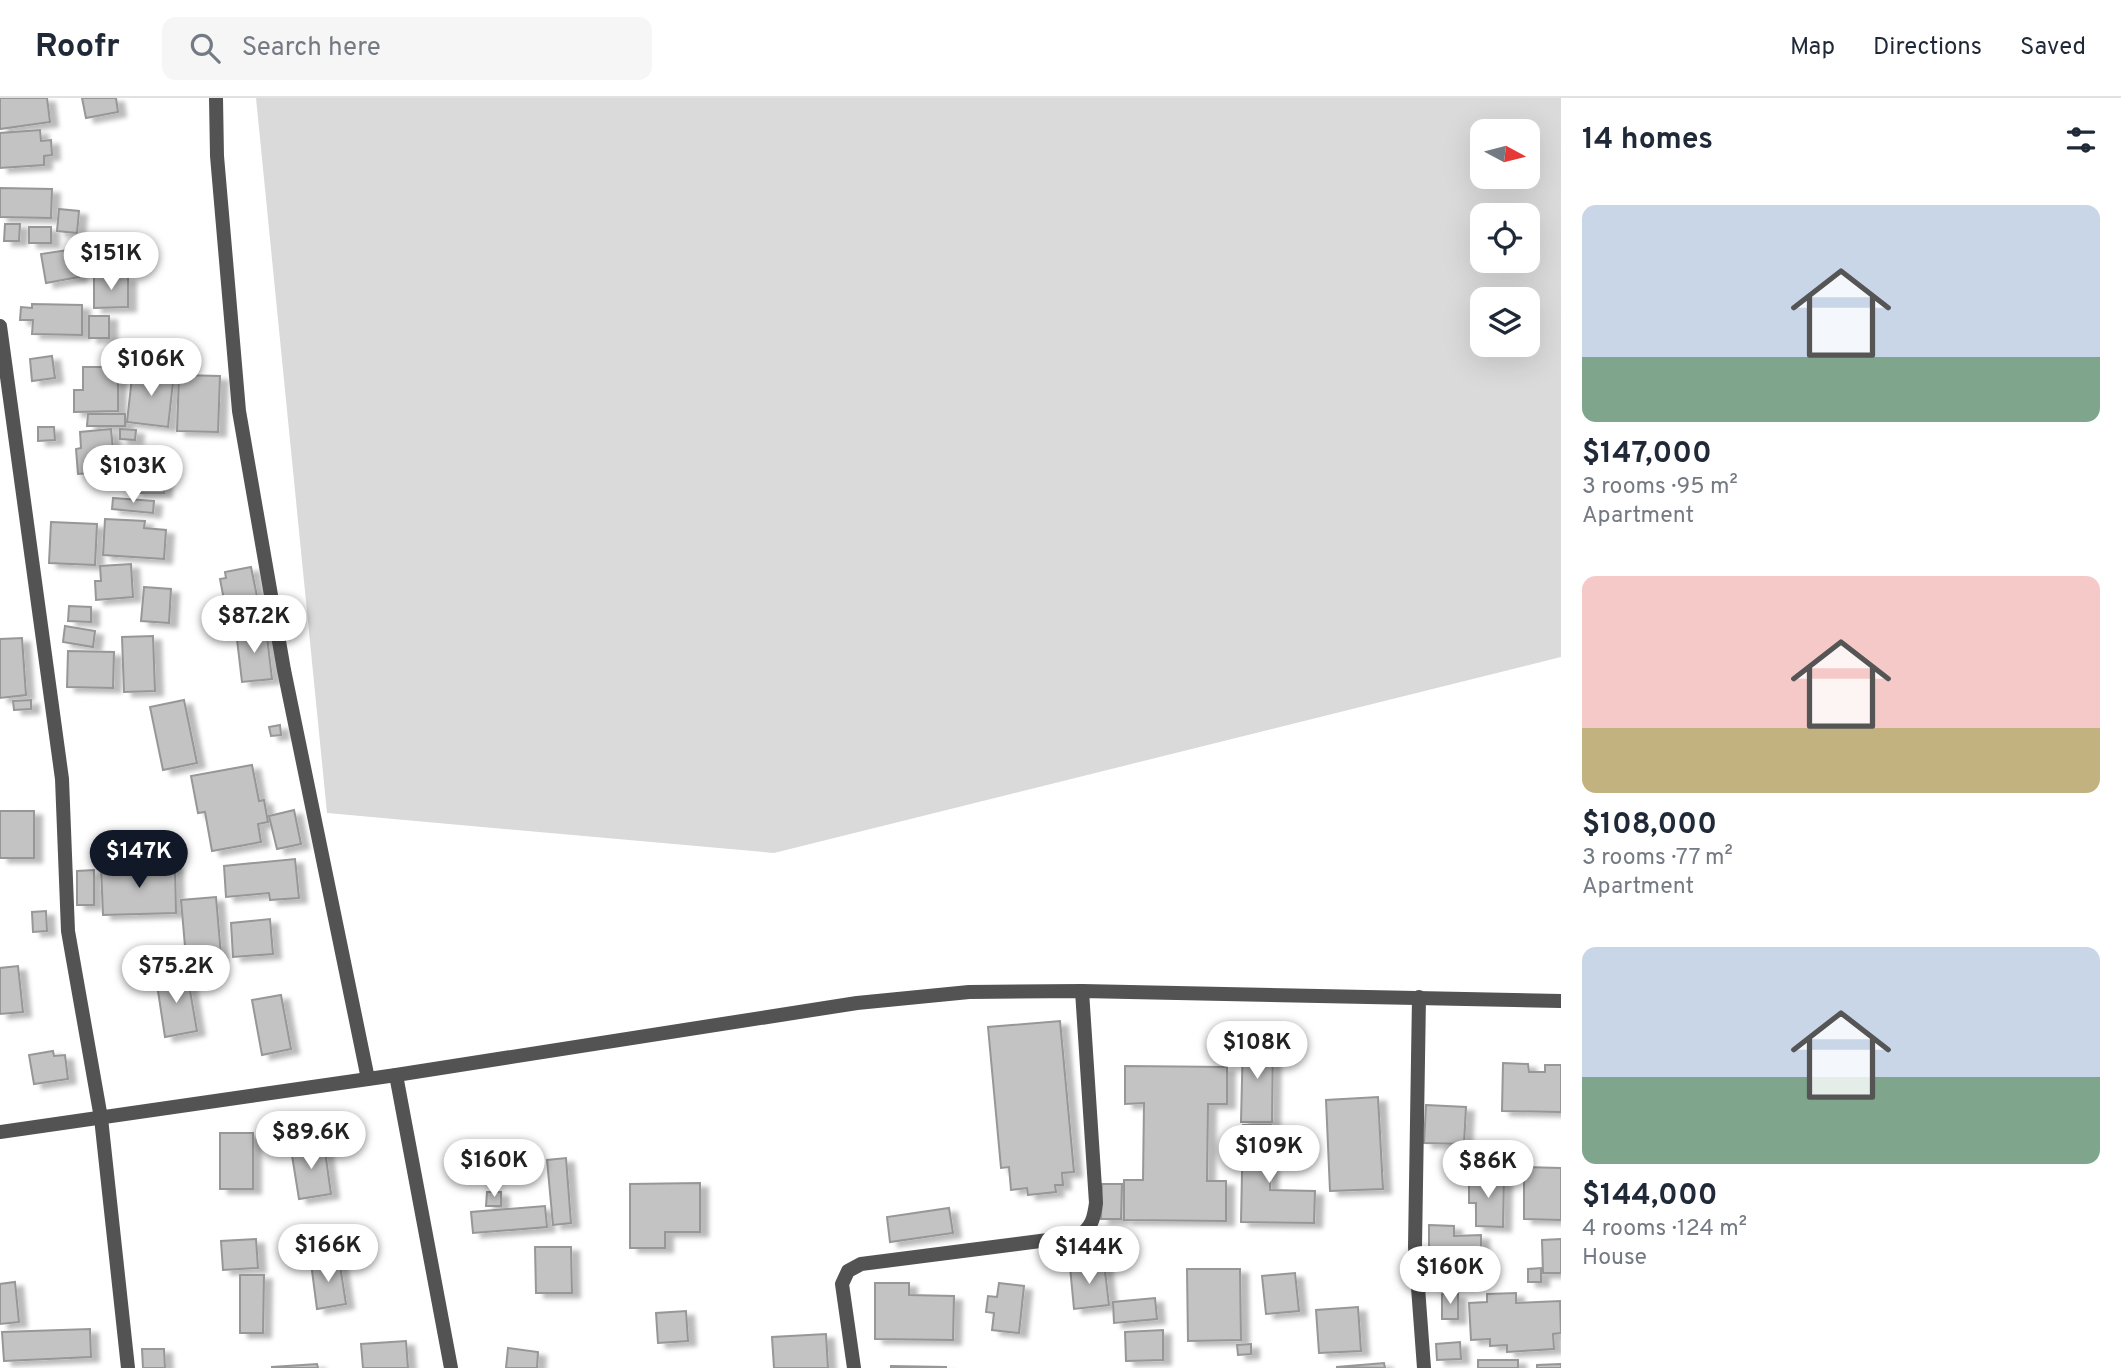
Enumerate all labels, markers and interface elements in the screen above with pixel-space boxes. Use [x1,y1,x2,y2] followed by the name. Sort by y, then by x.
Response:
[162,17,652,80] search box
[35,27,120,69] text: Roofr
[186,29,224,67] icon: search
[242,32,381,65] text: Search here
[1790,33,1835,63] text: Map
[1873,33,1982,63] text: Directions
[2020,33,2086,63] text: Saved
[1470,119,1540,189] north arrow
[1470,119,1540,357] map controls
[2062,121,2100,159] icon: filters
[1582,122,1713,159] text: 14 homes
[1470,203,1540,273] button: locate
[62,232,160,292] pin: $151K
[80,240,142,269] text: $151K
[1778,250,1904,376] icon: home
[1470,287,1540,357] button: layers
[102,338,200,398] pin: $106K
[117,346,185,375] text: $106K
[1582,436,1712,473] text: $147,000
[84,446,182,505] pin: $103K
[99,453,167,482] text: $103K
[1582,473,1738,502] text: 3 rooms · 95 m²
[1582,502,1694,531] text: Apartment
[197,596,311,655] pin: $87.2K
[217,603,291,632] text: $87.2K
[1778,621,1904,747] icon: home
[1582,807,1717,844] text: $108,000
[90,830,188,890] pin: $147K
[106,838,172,867] text: $147K
[1582,844,1733,873] text: 3 rooms · 77 m²
[1582,873,1694,902] text: Apartment
[119,946,233,1005] pin: $75.2K
[138,953,214,982] text: $75.2K
[1778,992,1904,1118] icon: home
[1208,1021,1306,1081] pin: $108K
[1223,1029,1291,1058] text: $108K
[254,1112,368,1171] pin: $89.6K
[272,1119,350,1148] text: $89.6K
[1220,1126,1318,1185] pin: $109K
[1235,1133,1303,1162] text: $109K
[445,1140,543,1199] pin: $160K
[1447,1140,1529,1200] pin: $86K
[460,1147,528,1176] text: $160K
[1459,1148,1517,1177] text: $86K
[1582,1178,1718,1215] text: $144,000
[1582,1215,1747,1244] text: 4 rooms · 124 m²
[279,1224,377,1284] pin: $166K
[1040,1226,1138,1286] pin: $144K
[294,1232,362,1261] text: $166K
[1055,1234,1123,1263] text: $144K
[1582,1244,1647,1273] text: House
[1401,1246,1499,1306] pin: $160K
[1416,1254,1484,1283] text: $160K

